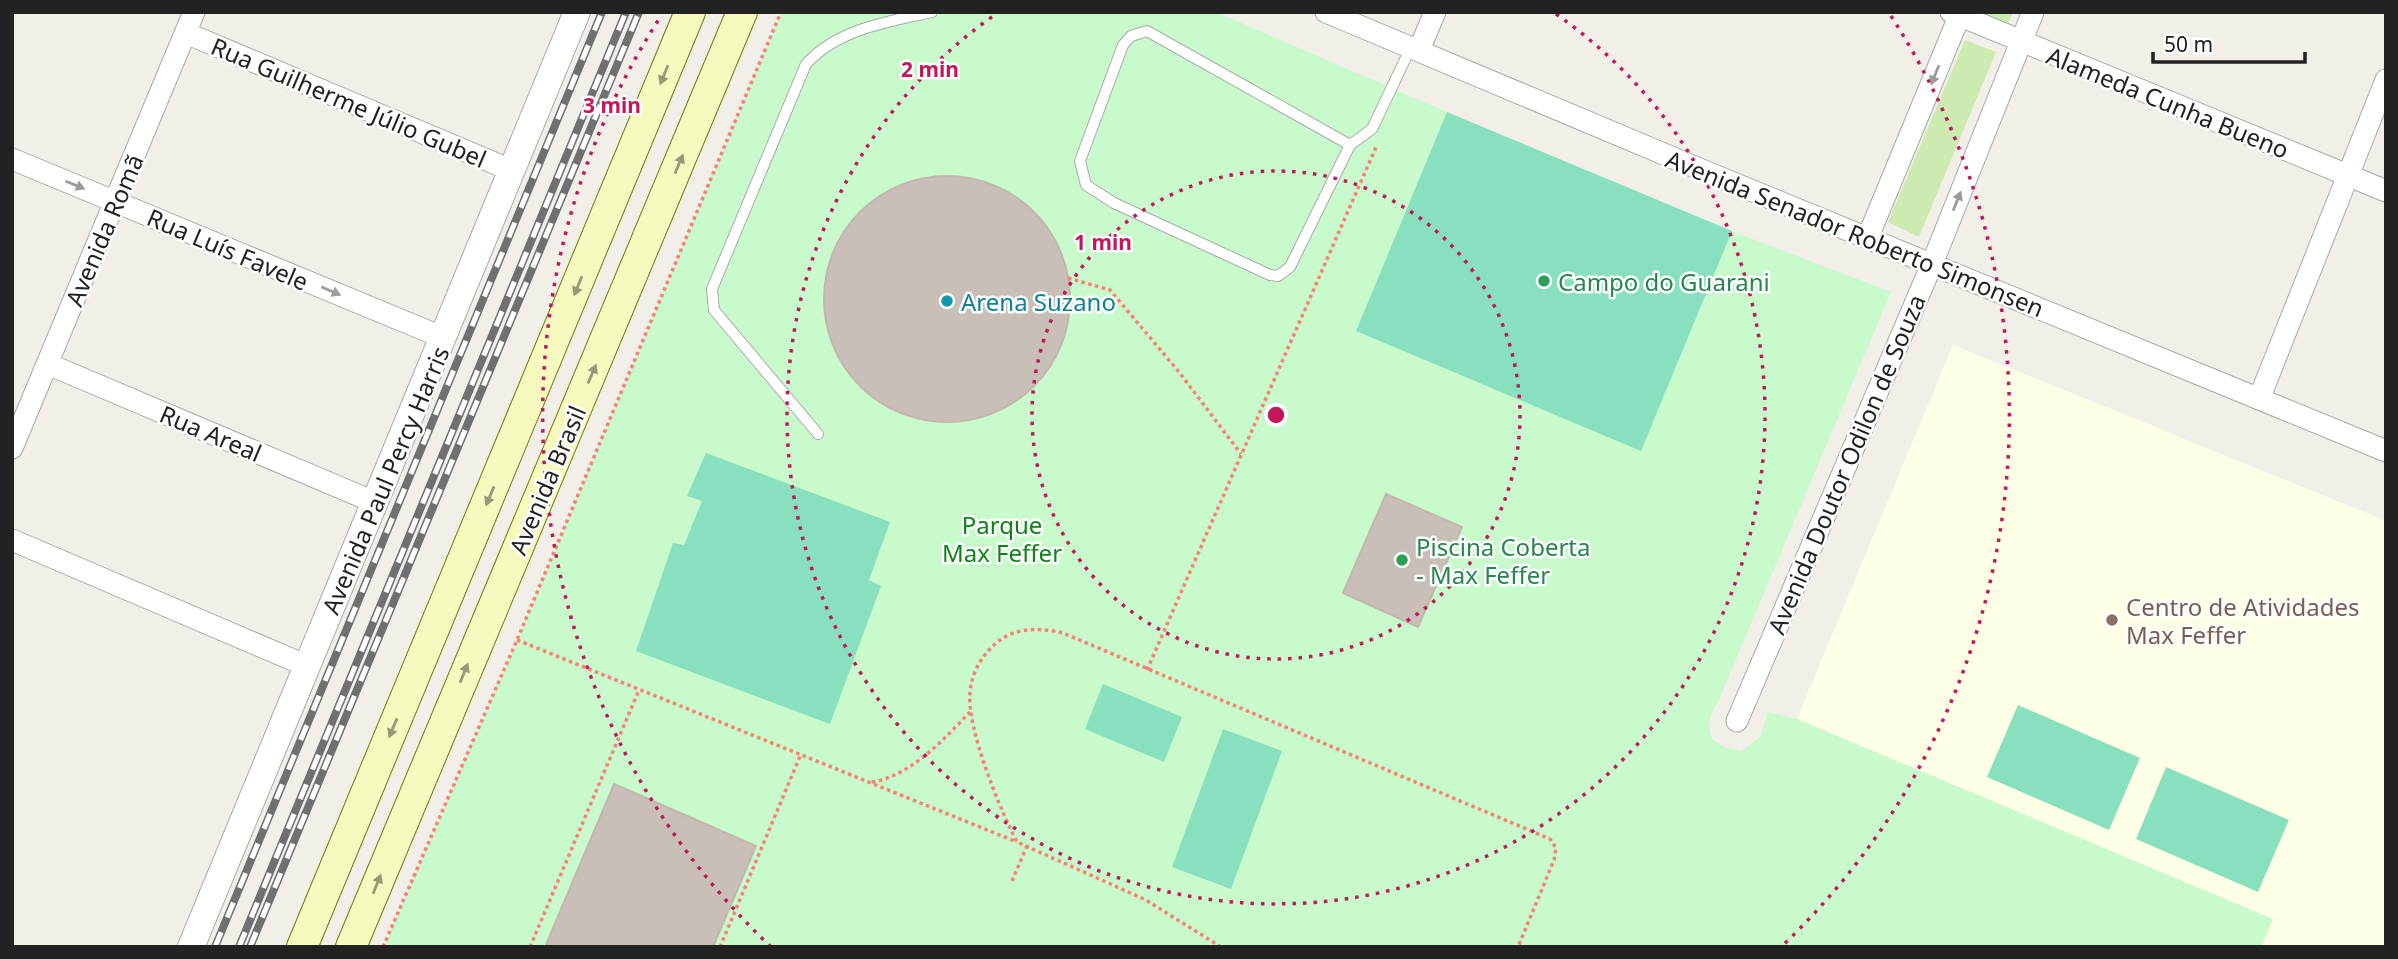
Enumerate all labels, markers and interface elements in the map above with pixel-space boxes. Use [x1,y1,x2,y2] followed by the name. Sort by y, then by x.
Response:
[2153,21,2305,65] scale bar
[206,29,492,175] street label: Rua Guilherme Júlio Gubel
[2164,30,2213,58] text: 50 m
[2042,38,2294,166] street label: Alameda Cunha Bueno
[901,55,959,83] text: 2 min
[658,65,669,86] one-way arrow
[1929,65,1940,86] one-way arrow
[583,91,641,119] text: 3 min
[1661,142,2049,324] street label: Avenida Senador Roberto Simonsen
[57,149,151,311] street label: Avenida Romã
[673,154,685,174] one-way arrow
[65,180,86,191] one-way arrow
[1951,190,1962,211] one-way arrow
[142,200,314,298] street label: Rua Luís Favele
[1074,228,1132,256] text: 1 min
[1558,265,1770,298] place label: Campo do Guarani
[1536,273,1552,289] marker: Campo do Guarani
[572,276,583,297] one-way arrow
[961,285,1116,318] place label: Arena Suzano
[320,286,341,297] one-way arrow
[1759,289,1933,639] street label: Avenida Doutor Odilon de Souza
[939,293,955,309] marker: Arena Suzano
[314,341,456,619] street label: Avenida Paul Percy Harris
[586,363,597,384] one-way arrow
[155,397,267,469] street label: Rua Areal
[501,400,593,560] street label: Avenida Brasil
[1264,403,1288,427] centre of rings
[484,486,496,506] one-way arrow
[942,508,1062,569] park label: Parque Max Feffer
[1416,530,1590,591] place label: Piscina Coberta - Max Feffer
[1394,552,1410,568] marker: Piscina Coberta - Max Feffer
[2126,590,2360,651] place label: Centro de Atividades Max Feffer
[2104,612,2120,628] marker: Centro de Atividades Max Feffer
[459,663,470,684] one-way arrow
[387,718,398,739] one-way arrow
[372,873,383,894] one-way arrow

